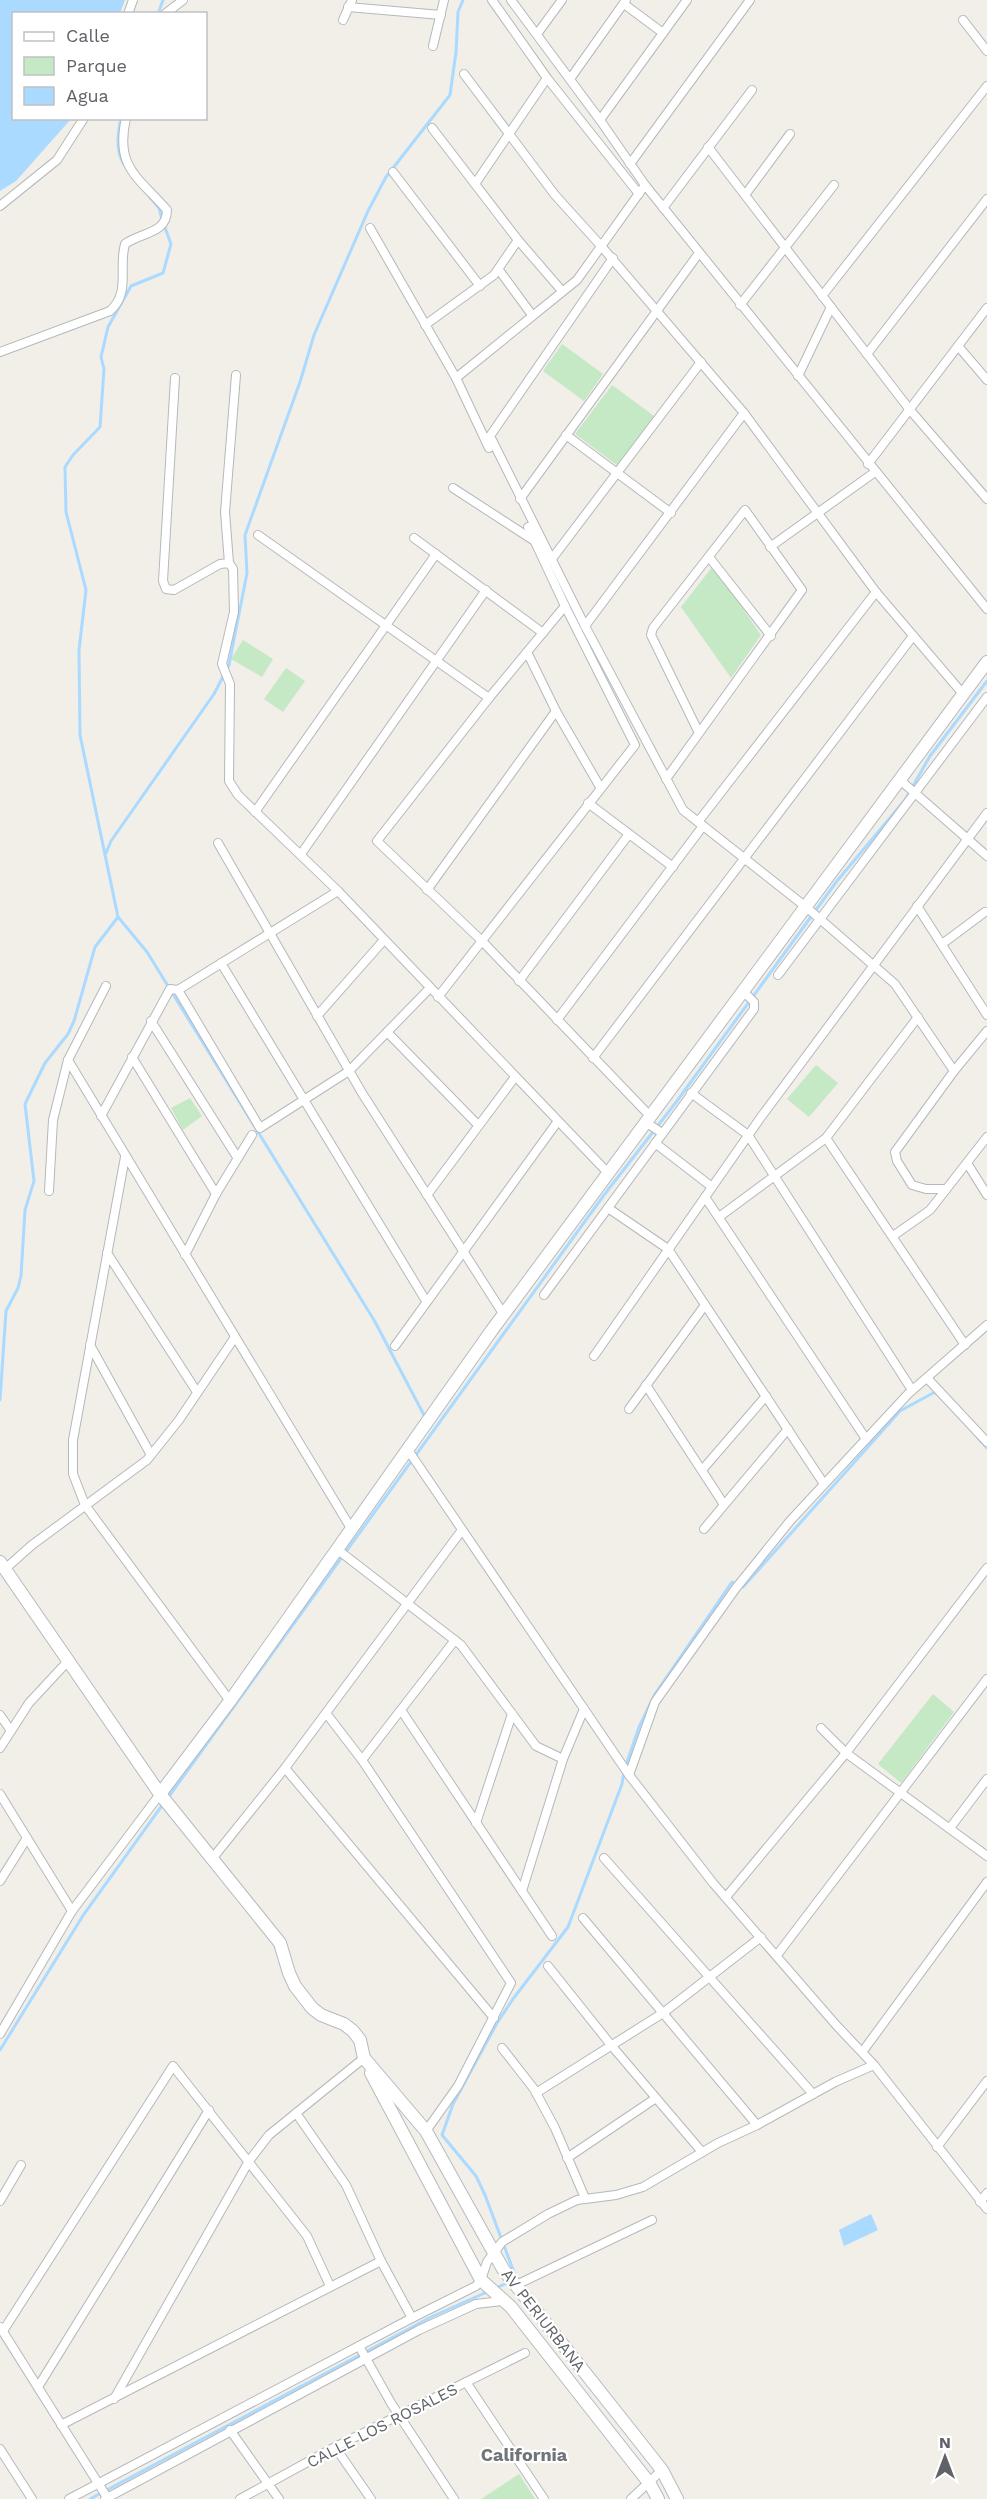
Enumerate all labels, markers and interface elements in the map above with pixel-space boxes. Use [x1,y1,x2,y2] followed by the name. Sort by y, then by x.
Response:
[12,12,207,120] legend
[66,25,110,46] text: Calle
[66,55,127,76] text: Parque
[66,85,109,106] text: Agua
[498,2265,590,2376] street label: AV PERIURBANA
[304,2379,461,2472] street label: CALLE LOS ROSALES
[915,2427,975,2487] north arrow
[939,2433,951,2452] text: N
[481,2444,568,2465] district label: California

